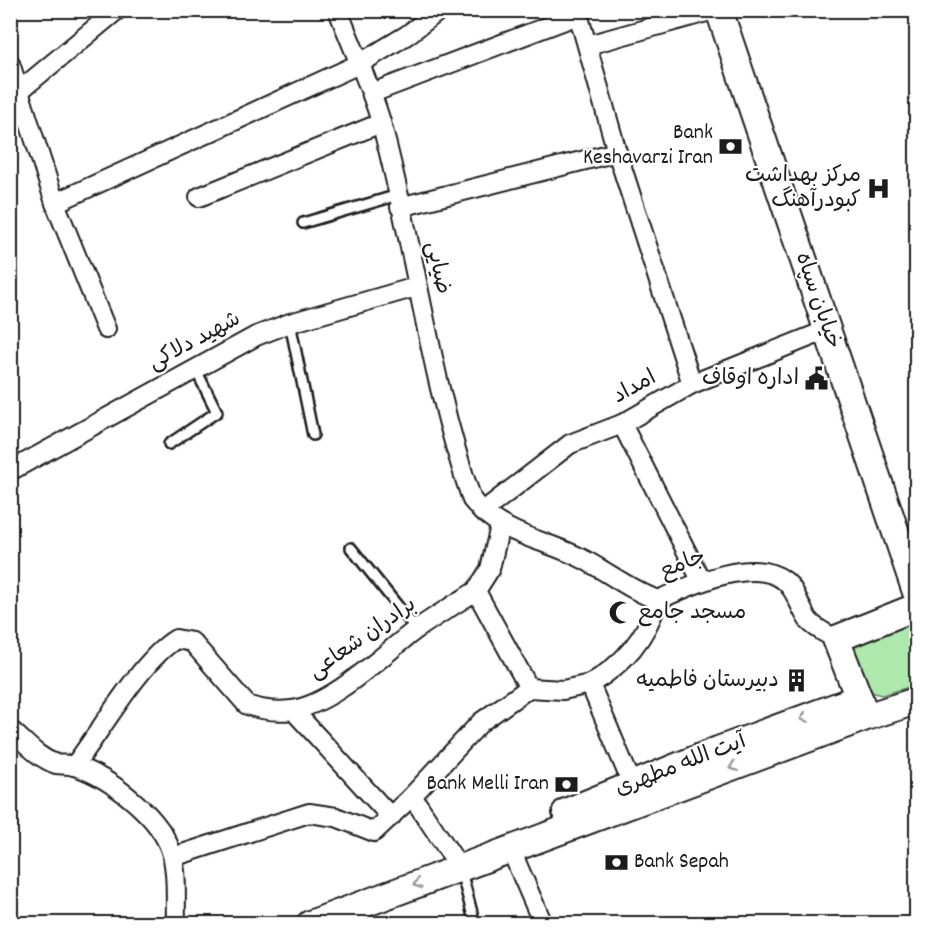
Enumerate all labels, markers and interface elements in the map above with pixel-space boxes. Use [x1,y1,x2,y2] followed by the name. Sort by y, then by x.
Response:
[583,118,713,174] place label: Bank Keshavarzi Iran
[718,133,744,159] bank icon: Bank Keshavarzi Iran
[745,161,861,217] place label: مرکز بهداشت کبودرآهنگ
[866,176,892,202] hospital icon: مرکز بهداشت کبودرآهنگ
[416,239,458,297] street label: ضیایی
[786,249,848,353] street label: خیابان سپاه
[143,305,247,379] street label: شهید دلاکی
[608,363,662,413] street label: امداد
[702,364,799,395] place label: اداره اوقاف
[804,366,830,392] public building icon: اداره اوقاف
[656,542,710,588] street label: جامع
[303,590,423,688] street label: برادران شعاعی
[638,598,746,629] place label: مسجد جامع
[607,600,633,626] mosque icon: مسجد جامع
[636,666,779,697] place label: دبیرستان فاطمیه
[784,668,810,694] building icon: دبیرستان فاطمیه
[799,711,810,724] one-way arrow
[611,726,752,805] street label: آیت الله مطهری
[728,760,739,772] one-way arrow
[426,769,549,800] place label: Bank Melli Iran
[554,771,580,797] bank icon: Bank Melli Iran
[634,847,729,878] place label: Bank Sepah
[603,849,629,875] bank icon: Bank Sepah
[412,877,423,889] one-way arrow

